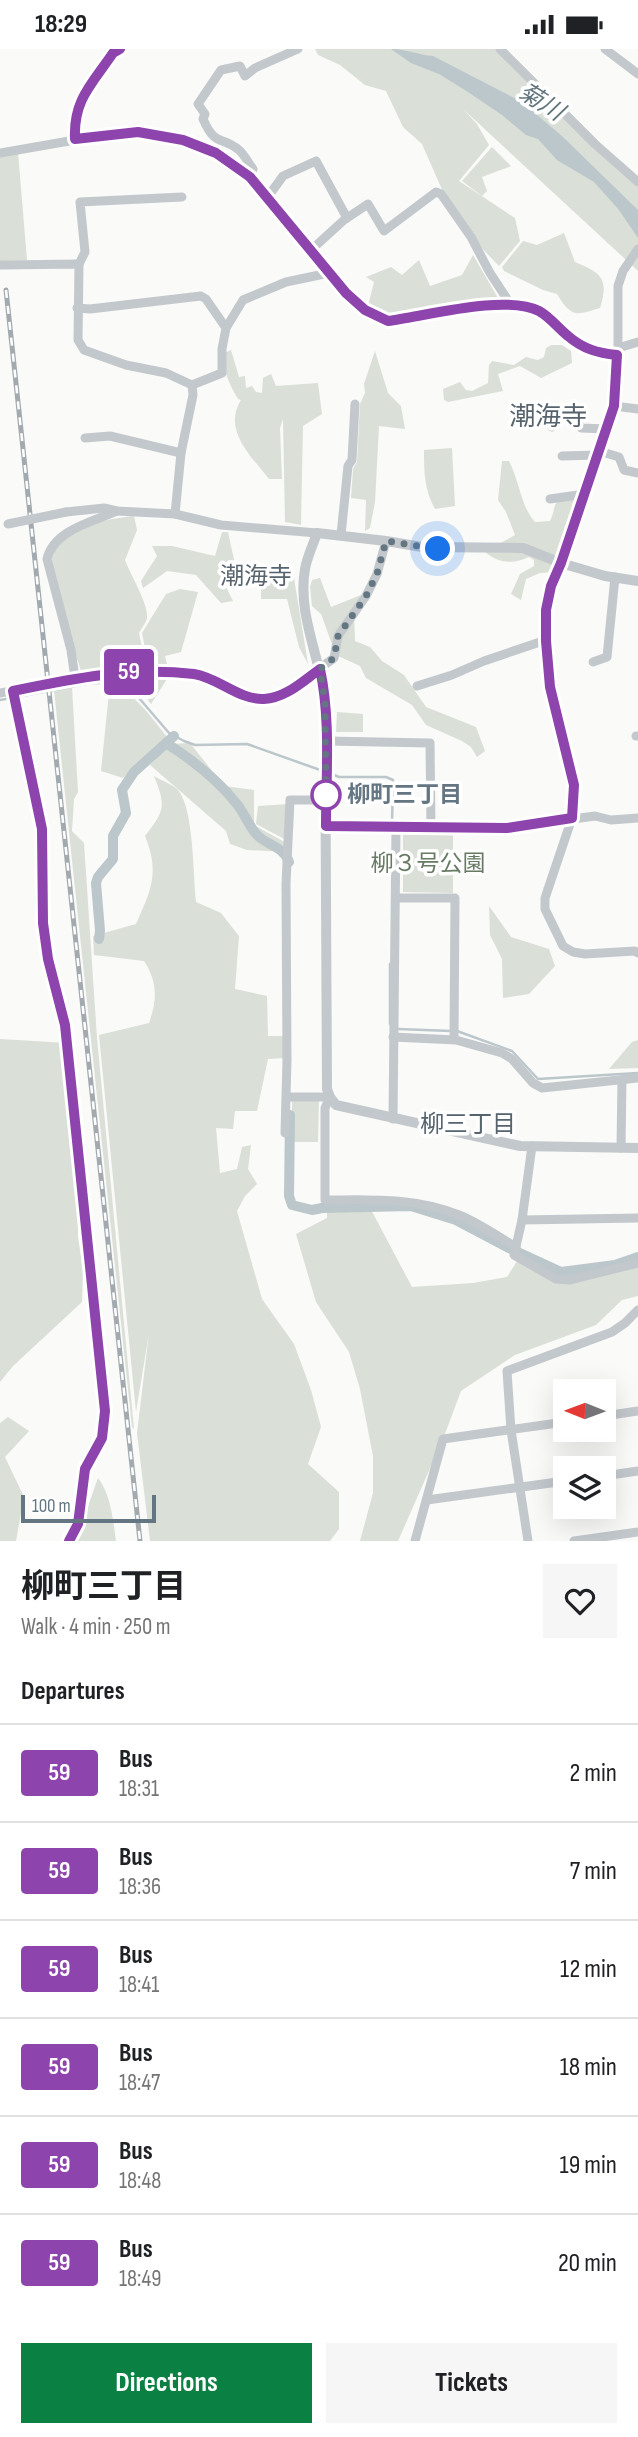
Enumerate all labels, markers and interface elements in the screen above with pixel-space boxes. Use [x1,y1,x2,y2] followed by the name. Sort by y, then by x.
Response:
[35,9,87,40] text: 18:29
[513,77,572,129] water label: 菊川
[509,402,587,433] district label: 潮海寺
[420,531,455,566] your location
[220,562,292,591] district label: 潮海寺
[97,649,160,695] line badge: 59
[118,657,140,686] text: 59
[311,780,341,810] marker: 柳町三丁目
[347,781,462,809] place label: 柳町三丁目
[371,850,486,878] park label: 柳３号公園
[420,1110,516,1139] district label: 柳三丁目
[553,1379,616,1442] north arrow
[553,1379,616,1519] map controls
[553,1456,616,1519] button: layers
[21,1492,156,1524] scale bar
[32,1495,71,1518] text: 100 m
[543,1564,617,1638] button: heart
[21,1567,186,1607] text: 柳町三丁目
[21,1613,171,1641] text: Walk · 4 min · 250 m
[21,1676,125,1707] text: Departures
[119,1744,153,1775] text: Bus
[49,1758,70,1787] text: 59
[569,1758,617,1789] text: 2 min
[119,1775,159,1803] text: 18:31
[119,1842,153,1873] text: Bus
[49,1856,70,1885] text: 59
[570,1856,617,1887] text: 7 min
[119,1873,161,1901] text: 18:36
[119,1940,153,1971] text: Bus
[49,1954,70,1983] text: 59
[560,1954,617,1985] text: 12 min
[119,1971,159,1999] text: 18:41
[119,2038,153,2069] text: Bus
[49,2052,70,2081] text: 59
[560,2052,617,2083] text: 18 min
[119,2069,160,2097] text: 18:47
[119,2136,153,2167] text: Bus
[49,2150,70,2179] text: 59
[560,2150,617,2181] text: 19 min
[119,2167,161,2195] text: 18:48
[119,2234,153,2265] text: Bus
[49,2248,70,2277] text: 59
[558,2248,617,2279] text: 20 min
[119,2265,161,2293] text: 18:49
[21,2343,312,2423] button: Directions
[326,2343,617,2423] button: Tickets

